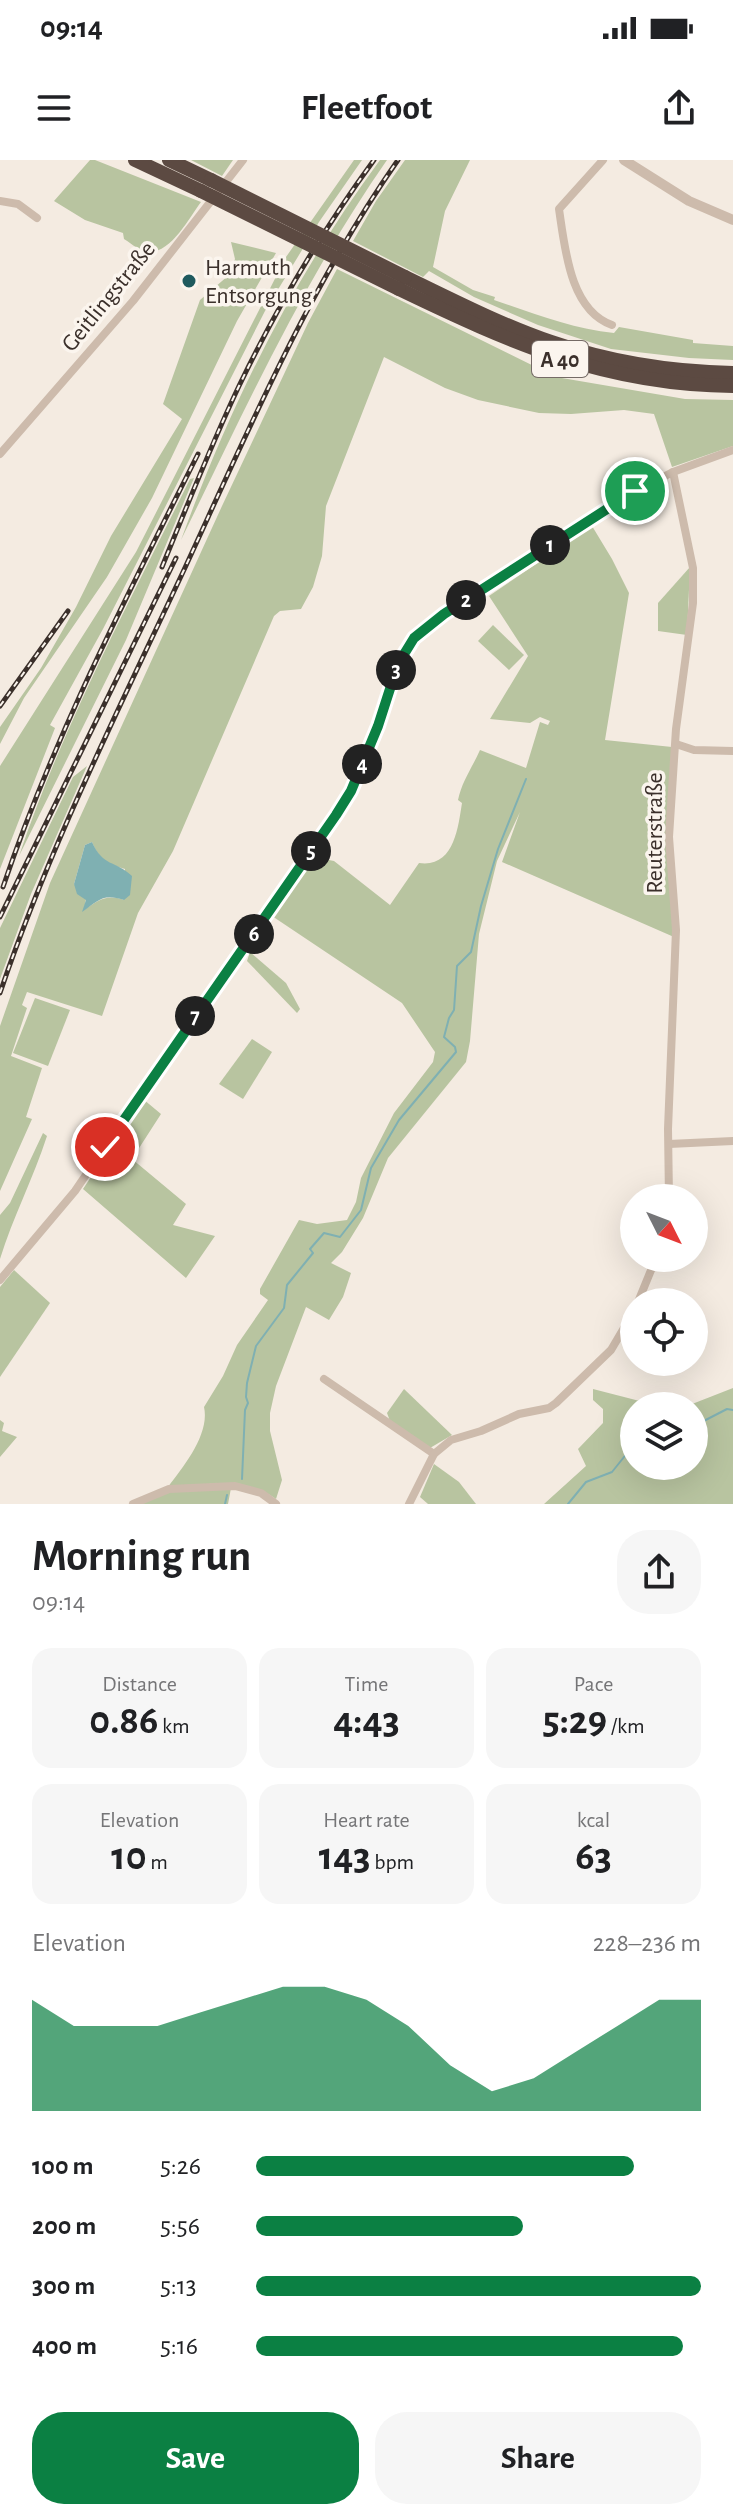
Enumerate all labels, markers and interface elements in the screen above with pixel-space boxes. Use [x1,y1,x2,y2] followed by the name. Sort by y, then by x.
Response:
[40,13,103,43] text: 09:14
[32,86,76,130] icon: menu
[657,86,701,130] icon: share
[301,90,432,126] text: Fleetfoot
[57,237,160,356] street label: Geitlingstraße
[205,256,313,308] place label: Harmuth Entsorgung
[180,272,198,290] marker: Harmuth Entsorgung
[532,341,588,377] road number: A 40
[601,457,669,525] pin
[613,469,657,513] icon: arrive
[530,525,570,565] pin: 1
[546,534,554,556] text: 1
[446,580,486,620] pin: 2
[461,589,471,611] text: 2
[376,650,416,690] pin: 3
[391,659,401,681] text: 3
[342,744,382,784] pin: 4
[356,753,368,775] text: 4
[643,772,667,894] street label: Reuterstraße
[291,831,331,871] pin: 5
[306,840,316,862] text: 5
[234,914,274,954] pin: 6
[249,923,259,945] text: 6
[175,996,215,1036] pin: 7
[190,1005,200,1027] text: 7
[71,1113,139,1181] pin
[83,1125,127,1169] icon: check
[620,1184,708,1272] north arrow
[620,1184,708,1480] map controls
[620,1288,708,1376] button: locate
[620,1392,708,1480] button: layers
[617,1530,701,1614] button: share
[32,1535,251,1579] text: Morning run
[32,1589,85,1615] text: 09:14
[102,1673,177,1695] text: Distance
[345,1673,388,1695] text: Time
[574,1673,613,1695] text: Pace
[89,1701,158,1741] text: 0.86
[333,1701,400,1741] text: 4:43
[542,1701,607,1741] text: 5:29
[158,1715,190,1737] text: km
[607,1715,645,1737] text: /km
[100,1809,179,1831] text: Elevation
[323,1809,410,1831] text: Heart rate
[577,1809,610,1831] text: kcal
[111,1837,147,1877] text: 10
[319,1837,371,1877] text: 143
[575,1837,612,1877] text: 63
[147,1851,168,1873] text: m
[371,1851,414,1873] text: bpm
[32,1930,126,1956] text: Elevation
[593,1930,701,1956] text: 228–236 m
[32,2153,93,2179] text: 100 m
[160,2153,201,2179] text: 5:26
[32,2213,96,2239] text: 200 m
[160,2213,200,2239] text: 5:56
[32,2273,95,2299] text: 300 m
[160,2273,196,2299] text: 5:13
[32,2333,97,2359] text: 400 m
[160,2333,198,2359] text: 5:16
[32,2412,359,2504] button: Save
[375,2412,701,2504] button: Share

